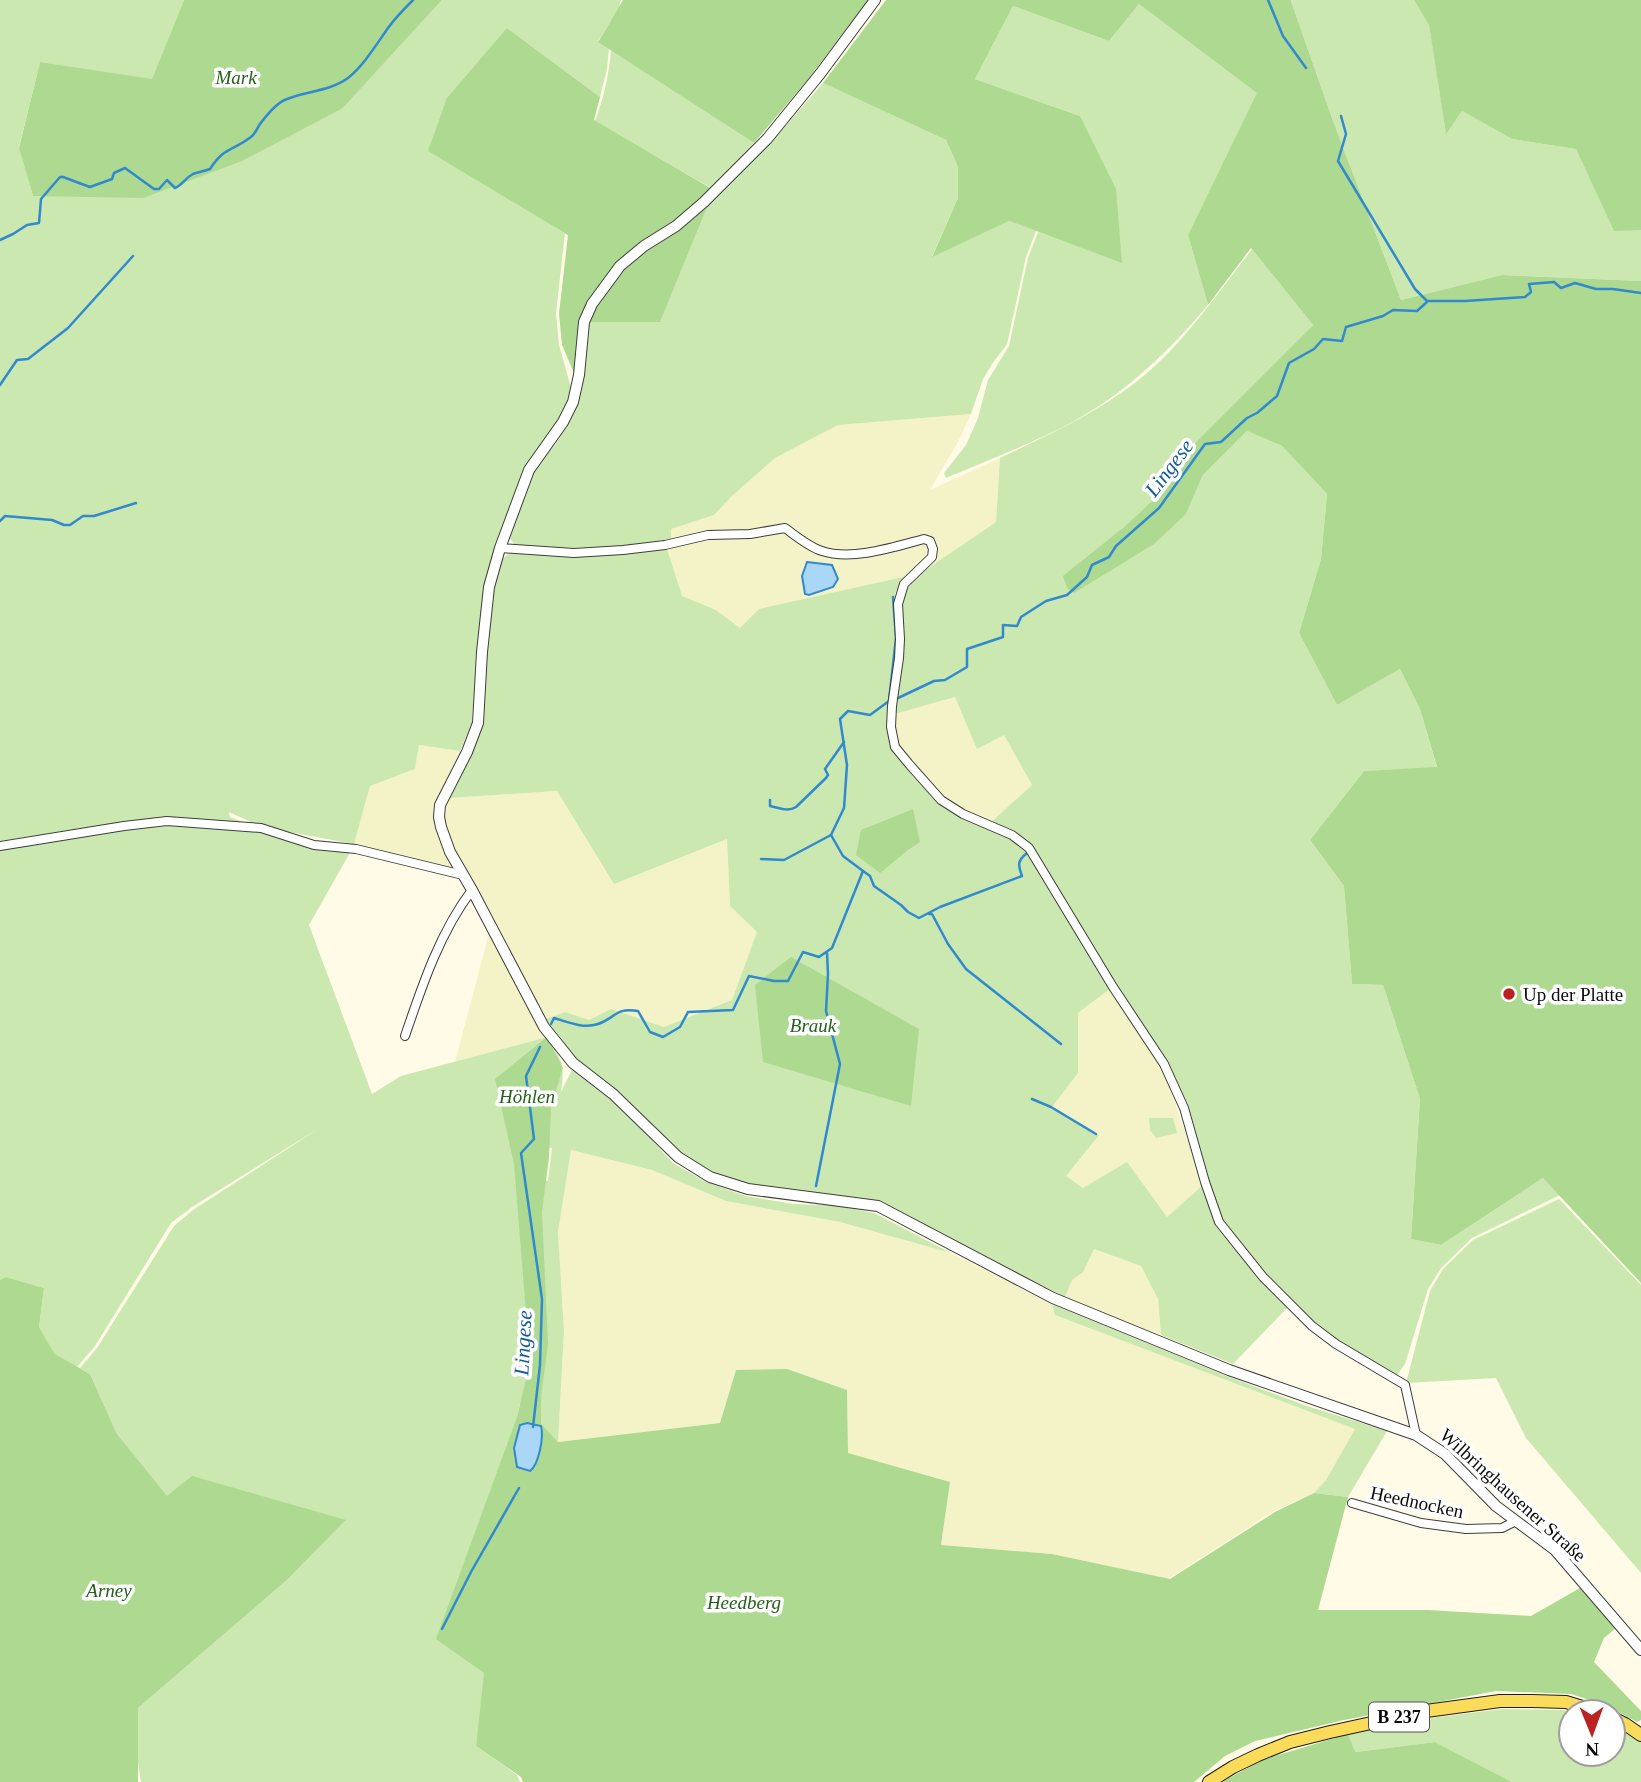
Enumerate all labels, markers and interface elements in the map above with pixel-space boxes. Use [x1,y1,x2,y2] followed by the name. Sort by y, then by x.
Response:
[214,67,257,88] park label: Mark
[1139,435,1198,502] water label: Lingese
[1523,984,1623,1005] place label: Up der Platte
[1501,986,1517,1002] marker: Up der Platte
[790,1015,837,1036] park label: Brauk
[498,1086,555,1107] park label: Höhlen
[509,1310,537,1377] water label: Lingese
[1436,1424,1590,1566] street label: Wilbringhausener Straße
[1368,1482,1466,1522] street label: Heednocken
[84,1580,132,1601] park label: Arney
[706,1592,781,1613] park label: Heedberg
[1557,1698,1627,1768] north arrow
[1369,1702,1429,1732] road number: B 237
[1585,1739,1599,1760] text: N

